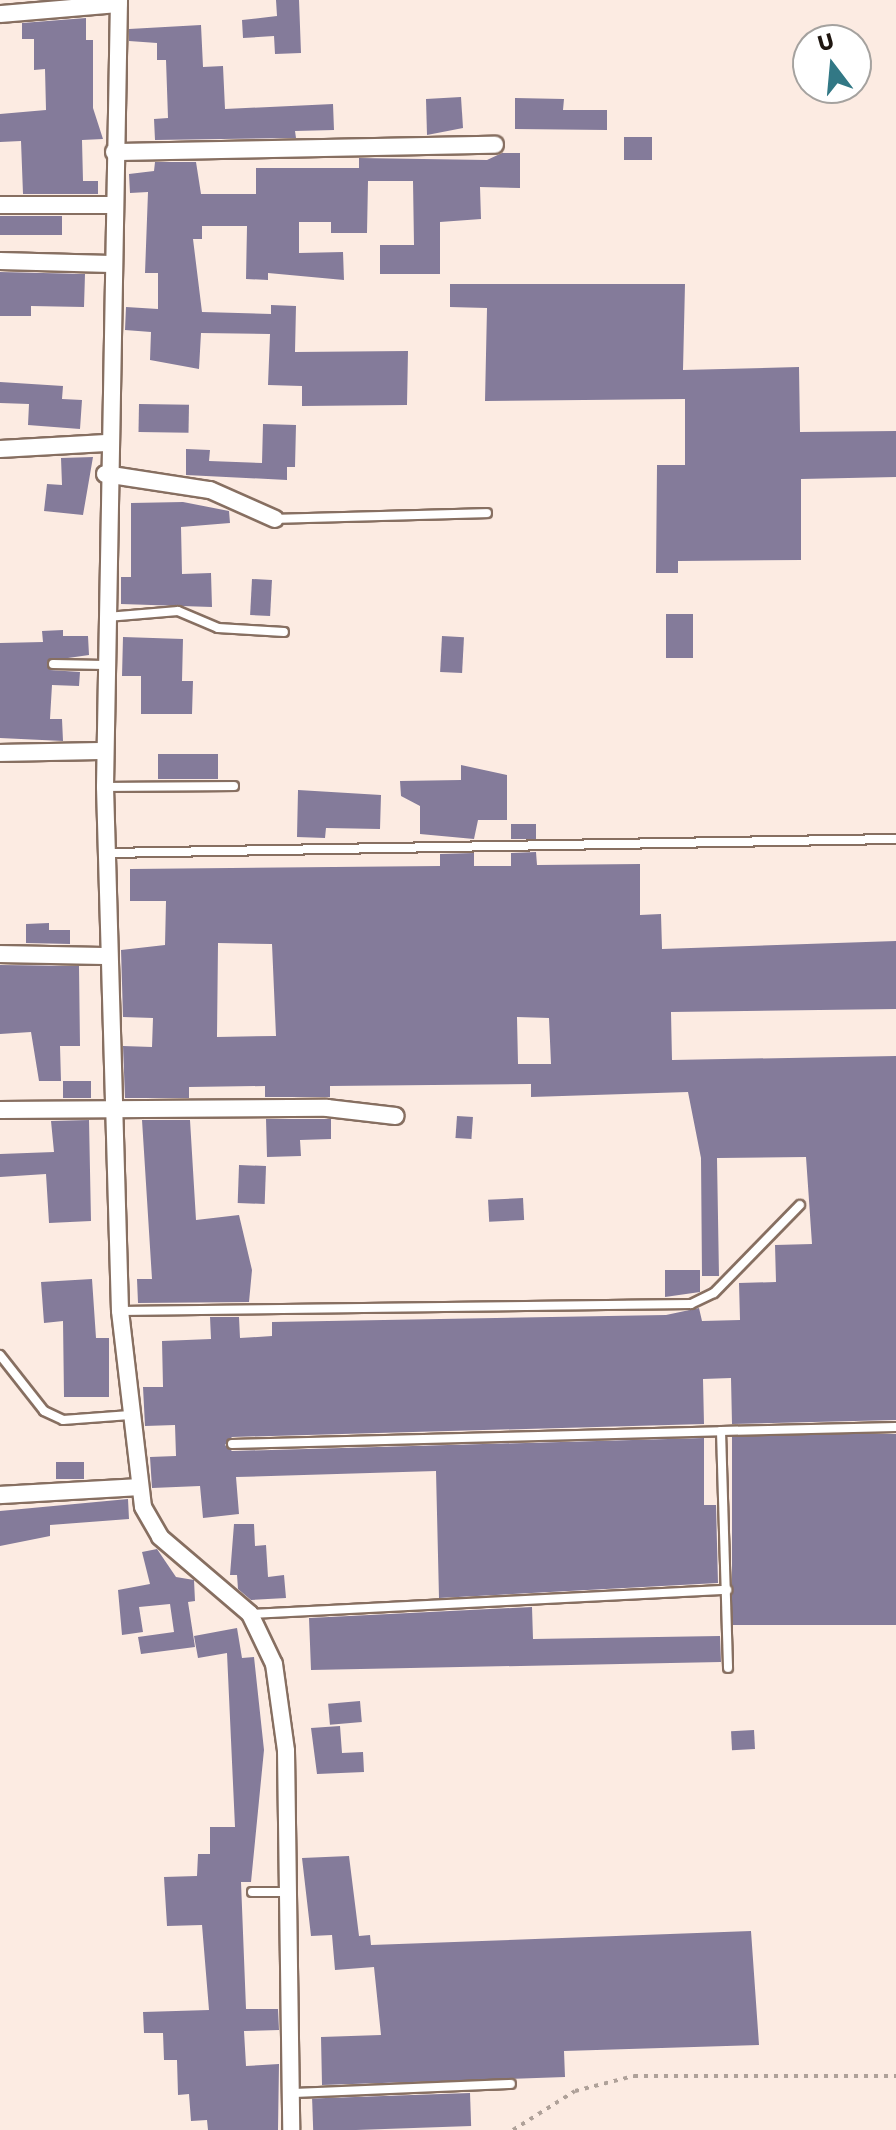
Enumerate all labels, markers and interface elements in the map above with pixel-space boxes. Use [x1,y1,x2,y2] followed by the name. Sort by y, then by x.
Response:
[792,24,872,104] north arrow
[814,25,838,59] text: U

